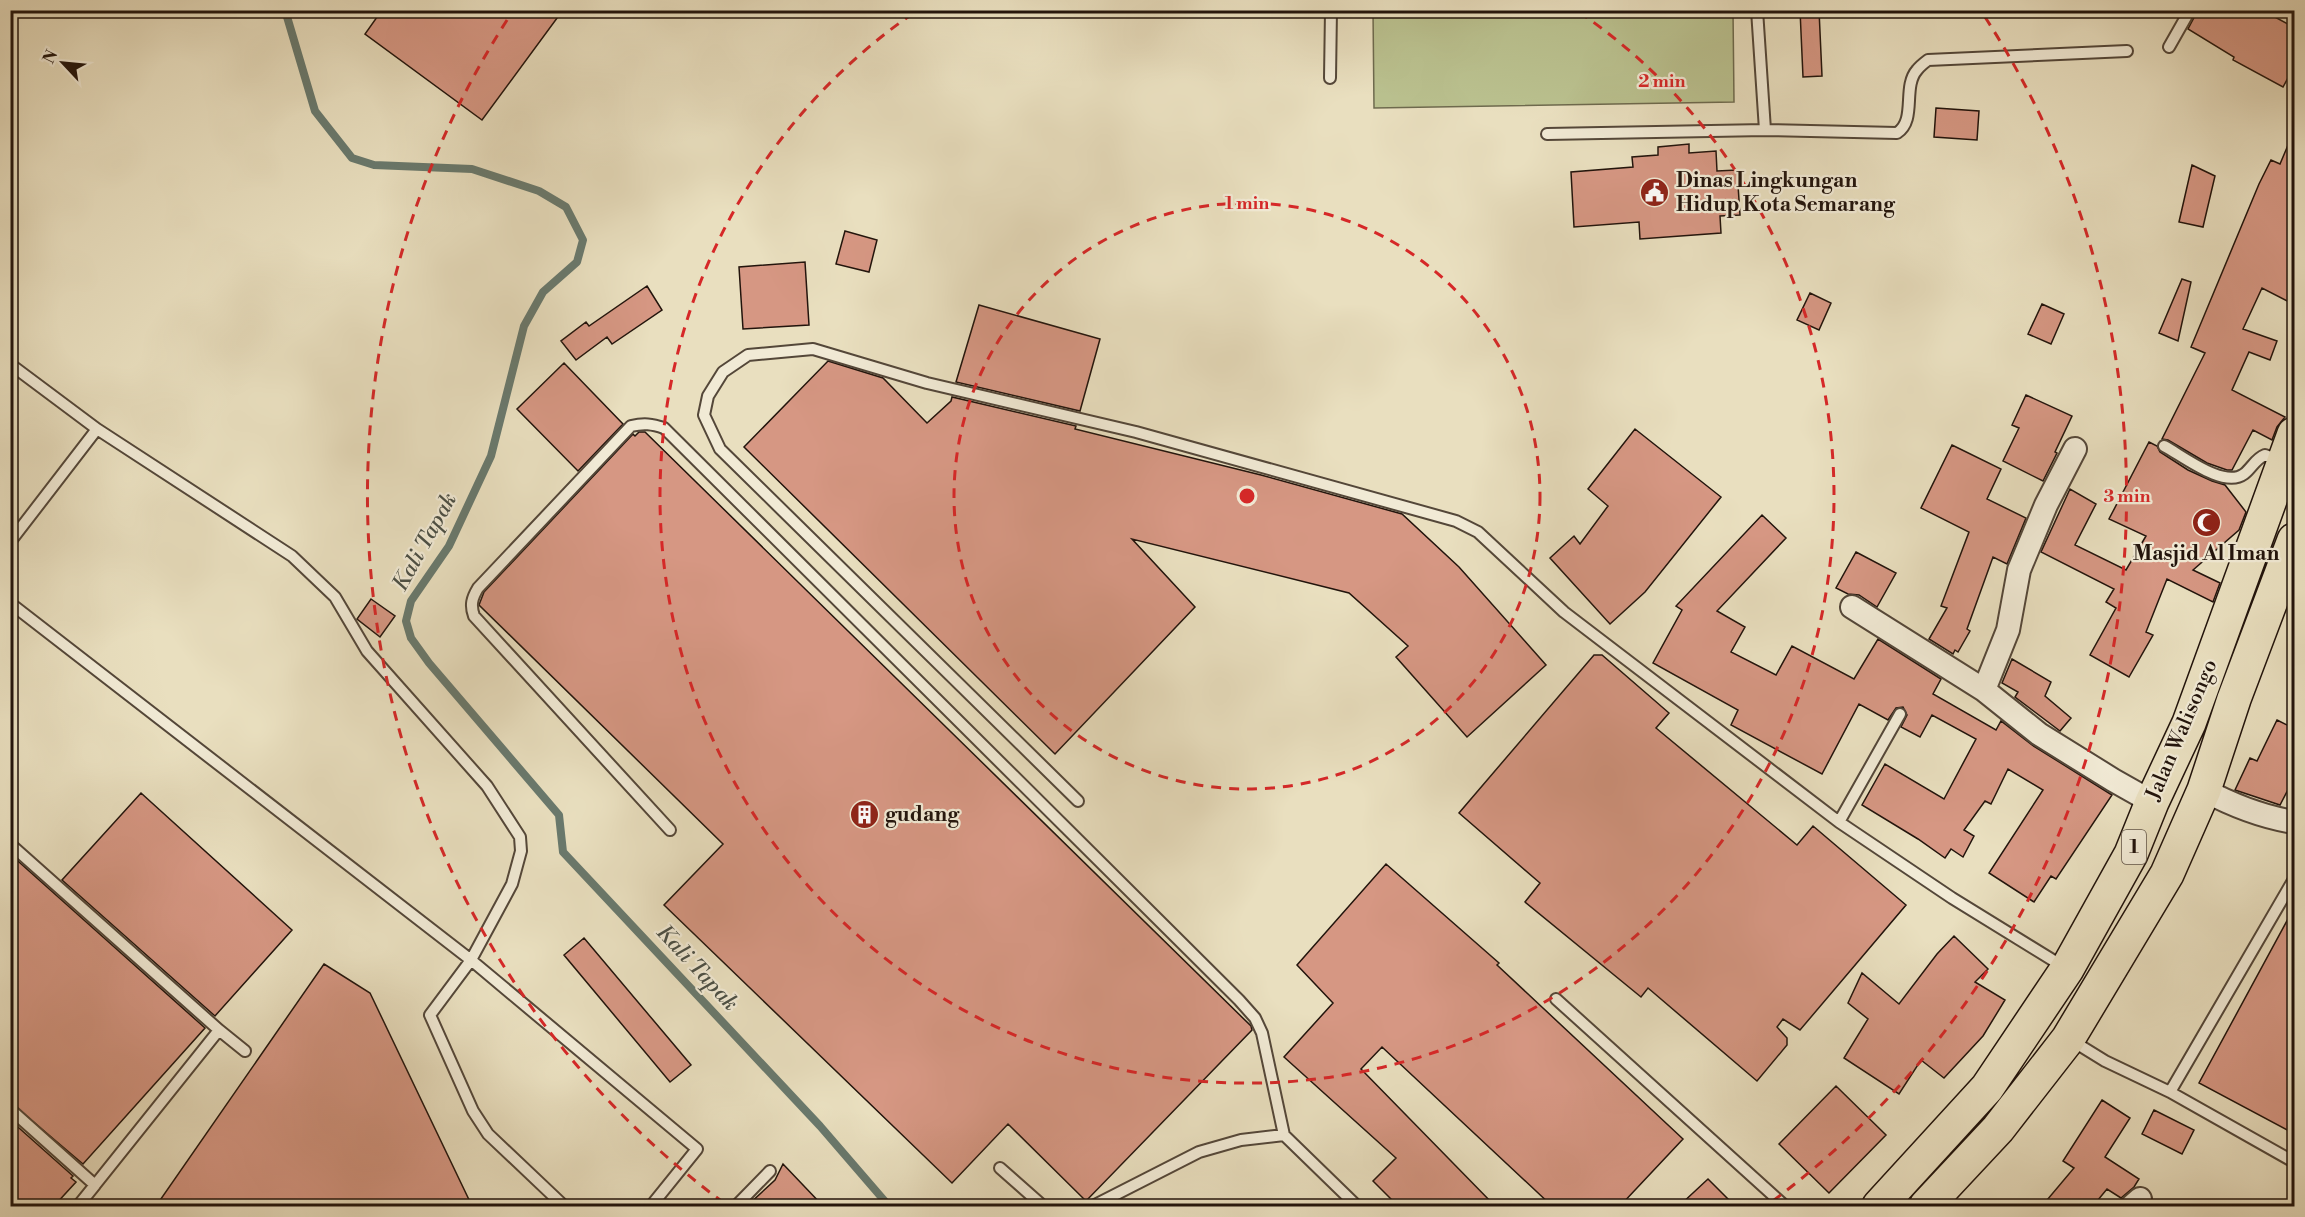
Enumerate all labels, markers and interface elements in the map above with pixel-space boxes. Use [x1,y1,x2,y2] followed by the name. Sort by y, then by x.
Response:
[33,33,93,93] north arrow
[39,46,62,67] text: N
[1638,70,1686,93] text: 2 min
[1676,168,1896,218] place label: Dinas Lingkungan Hidup Kota Semarang
[1639,177,1671,209] public building icon: Dinas Lingkungan Hidup Kota Semarang
[1225,192,1269,215] text: 1 min
[2104,485,2150,508] text: 3 min
[1237,486,1257,506] centre of rings
[387,488,463,596] water label: Kali Tapak
[2190,507,2222,539] mosque icon: Masjid Al Iman
[2133,541,2279,567] place label: Masjid Al Iman
[2140,655,2223,805] street label: Jalan Walisongo
[848,799,880,831] building icon: gudang
[885,802,960,828] place label: gudang
[2122,830,2146,864] road number: 1
[650,919,744,1017] water label: Kali Tapak

